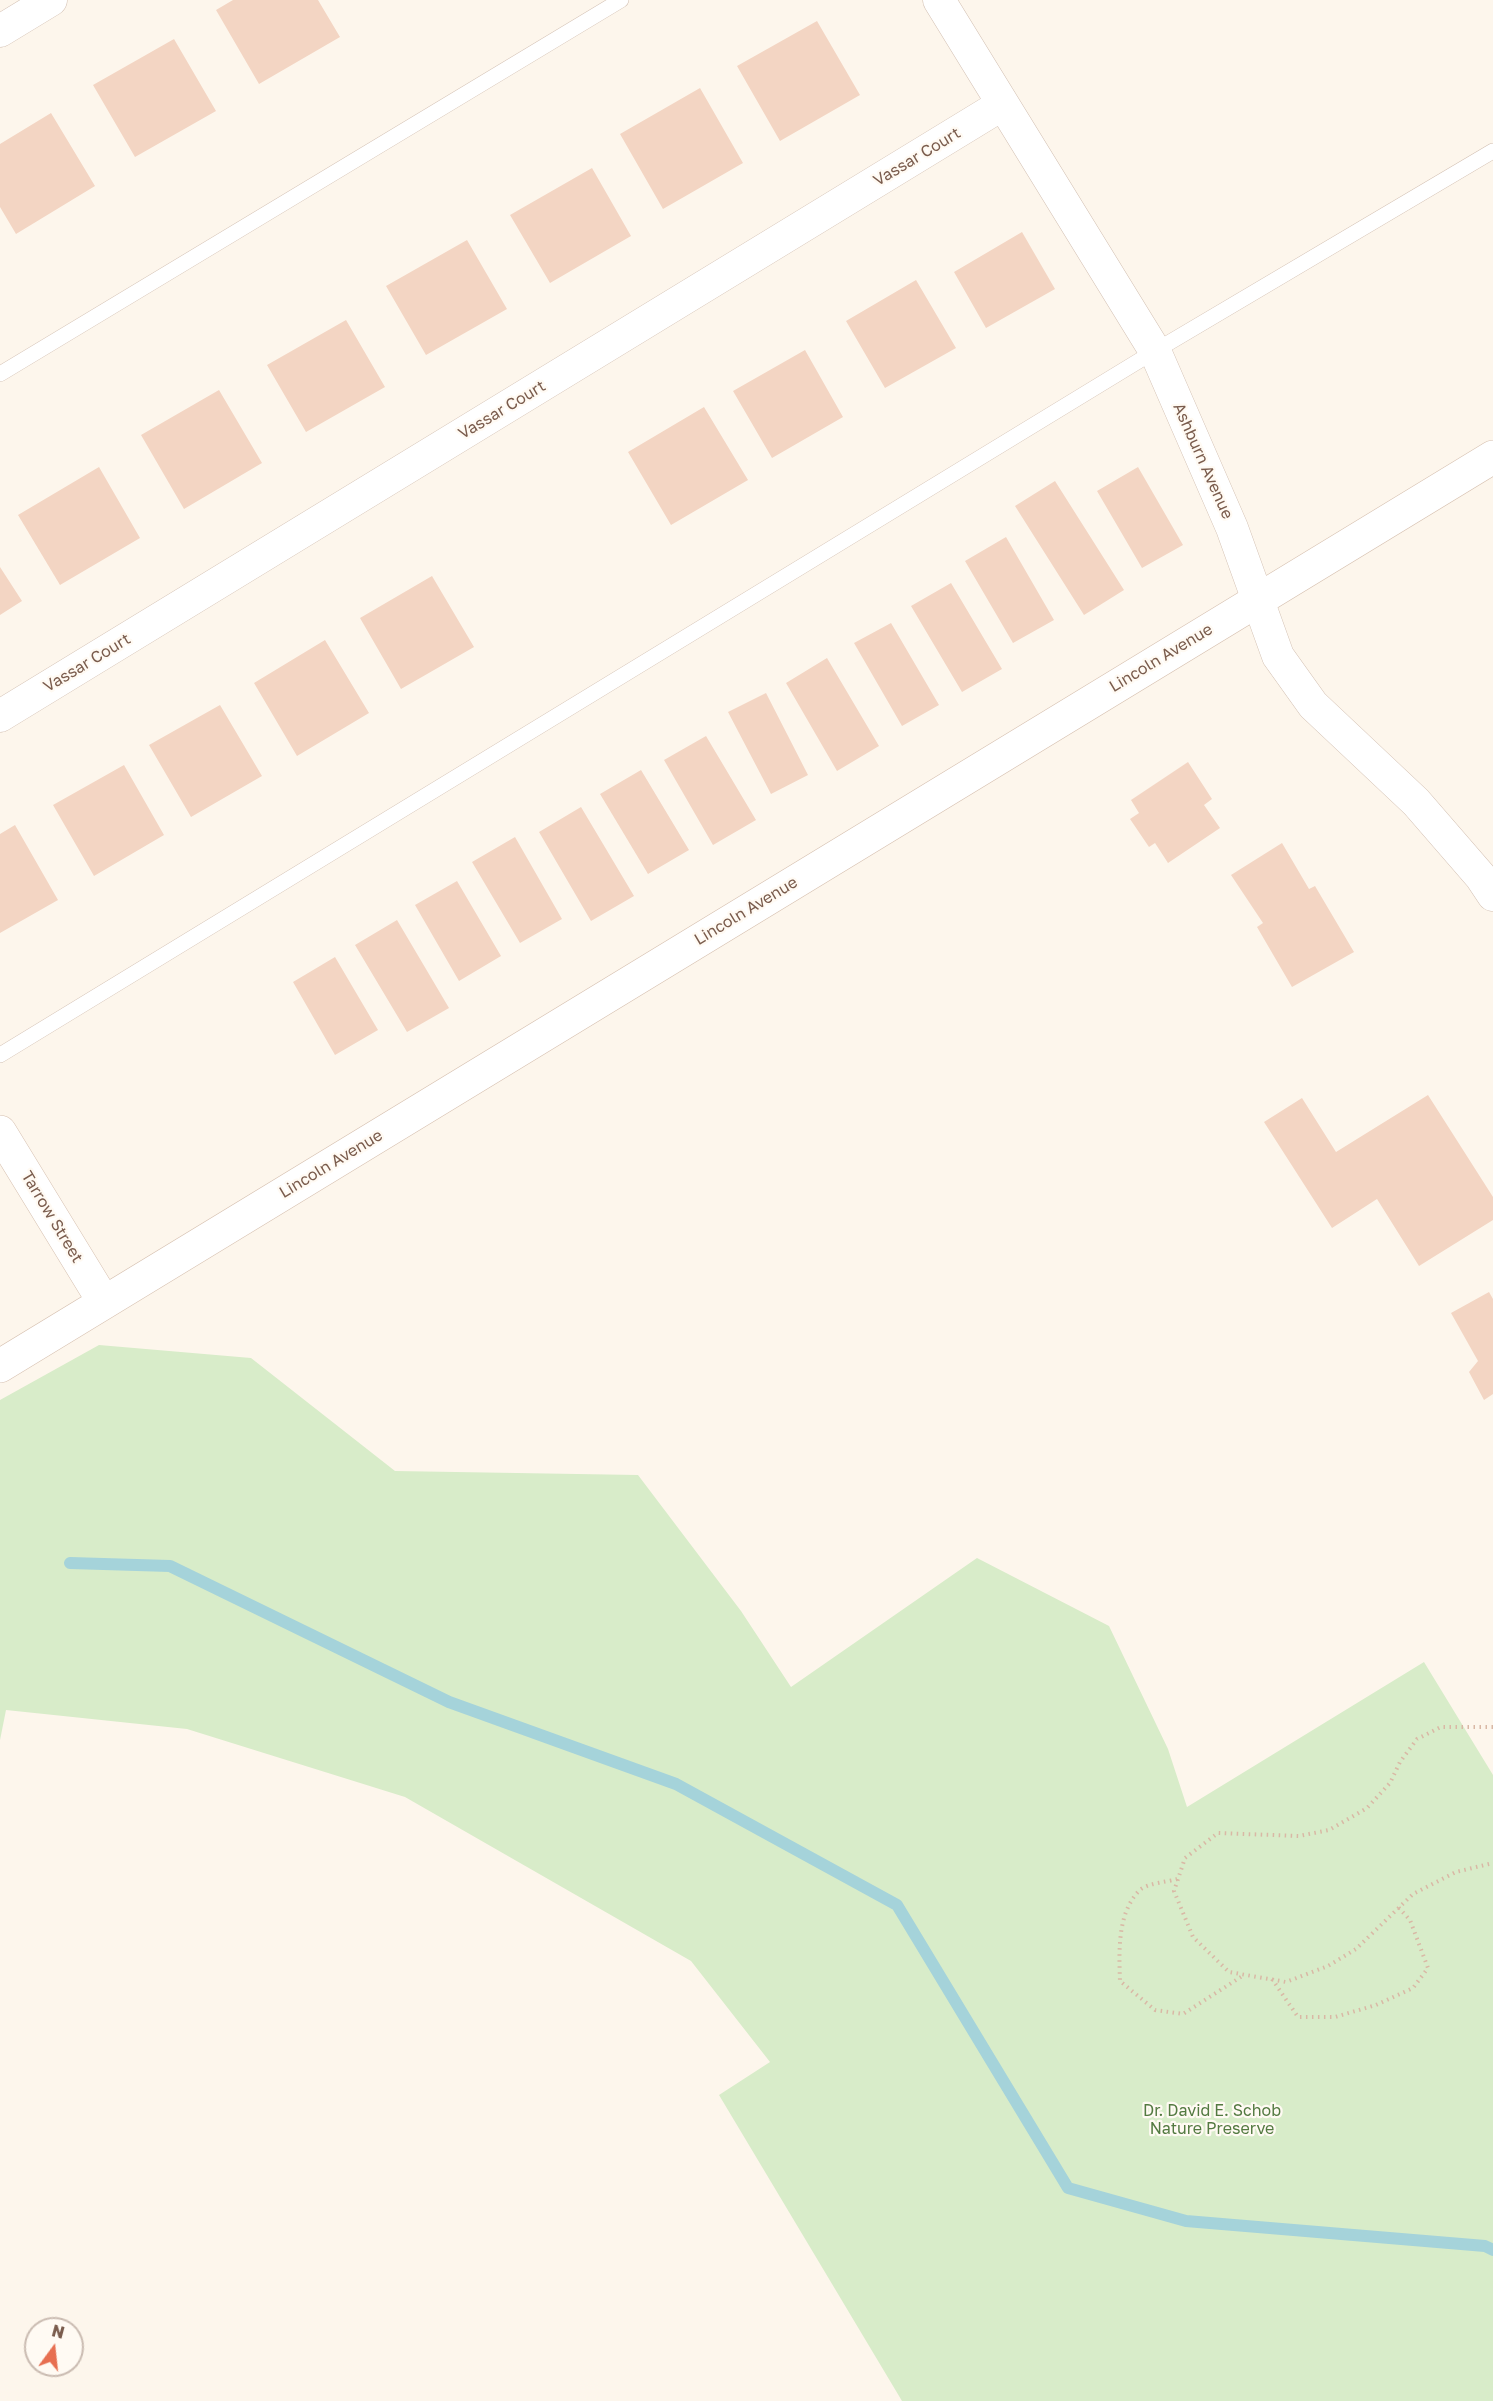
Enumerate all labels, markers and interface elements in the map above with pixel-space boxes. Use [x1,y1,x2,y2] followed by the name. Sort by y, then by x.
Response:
[870,123,964,191] street label: Vassar Court
[455,376,549,444] street label: Vassar Court
[1169,400,1237,522] street label: Ashburn Avenue
[1106,620,1216,696] street label: Lincoln Avenue
[40,629,134,697] street label: Vassar Court
[691,873,801,949] street label: Lincoln Avenue
[276,1126,386,1202] street label: Lincoln Avenue
[17,1168,87,1266] street label: Tarrow Street
[1143,2101,1281,2139] park label: Dr. David E. Schob Nature Preserve
[24,2317,84,2377] north arrow
[50,2320,67,2343] text: N

